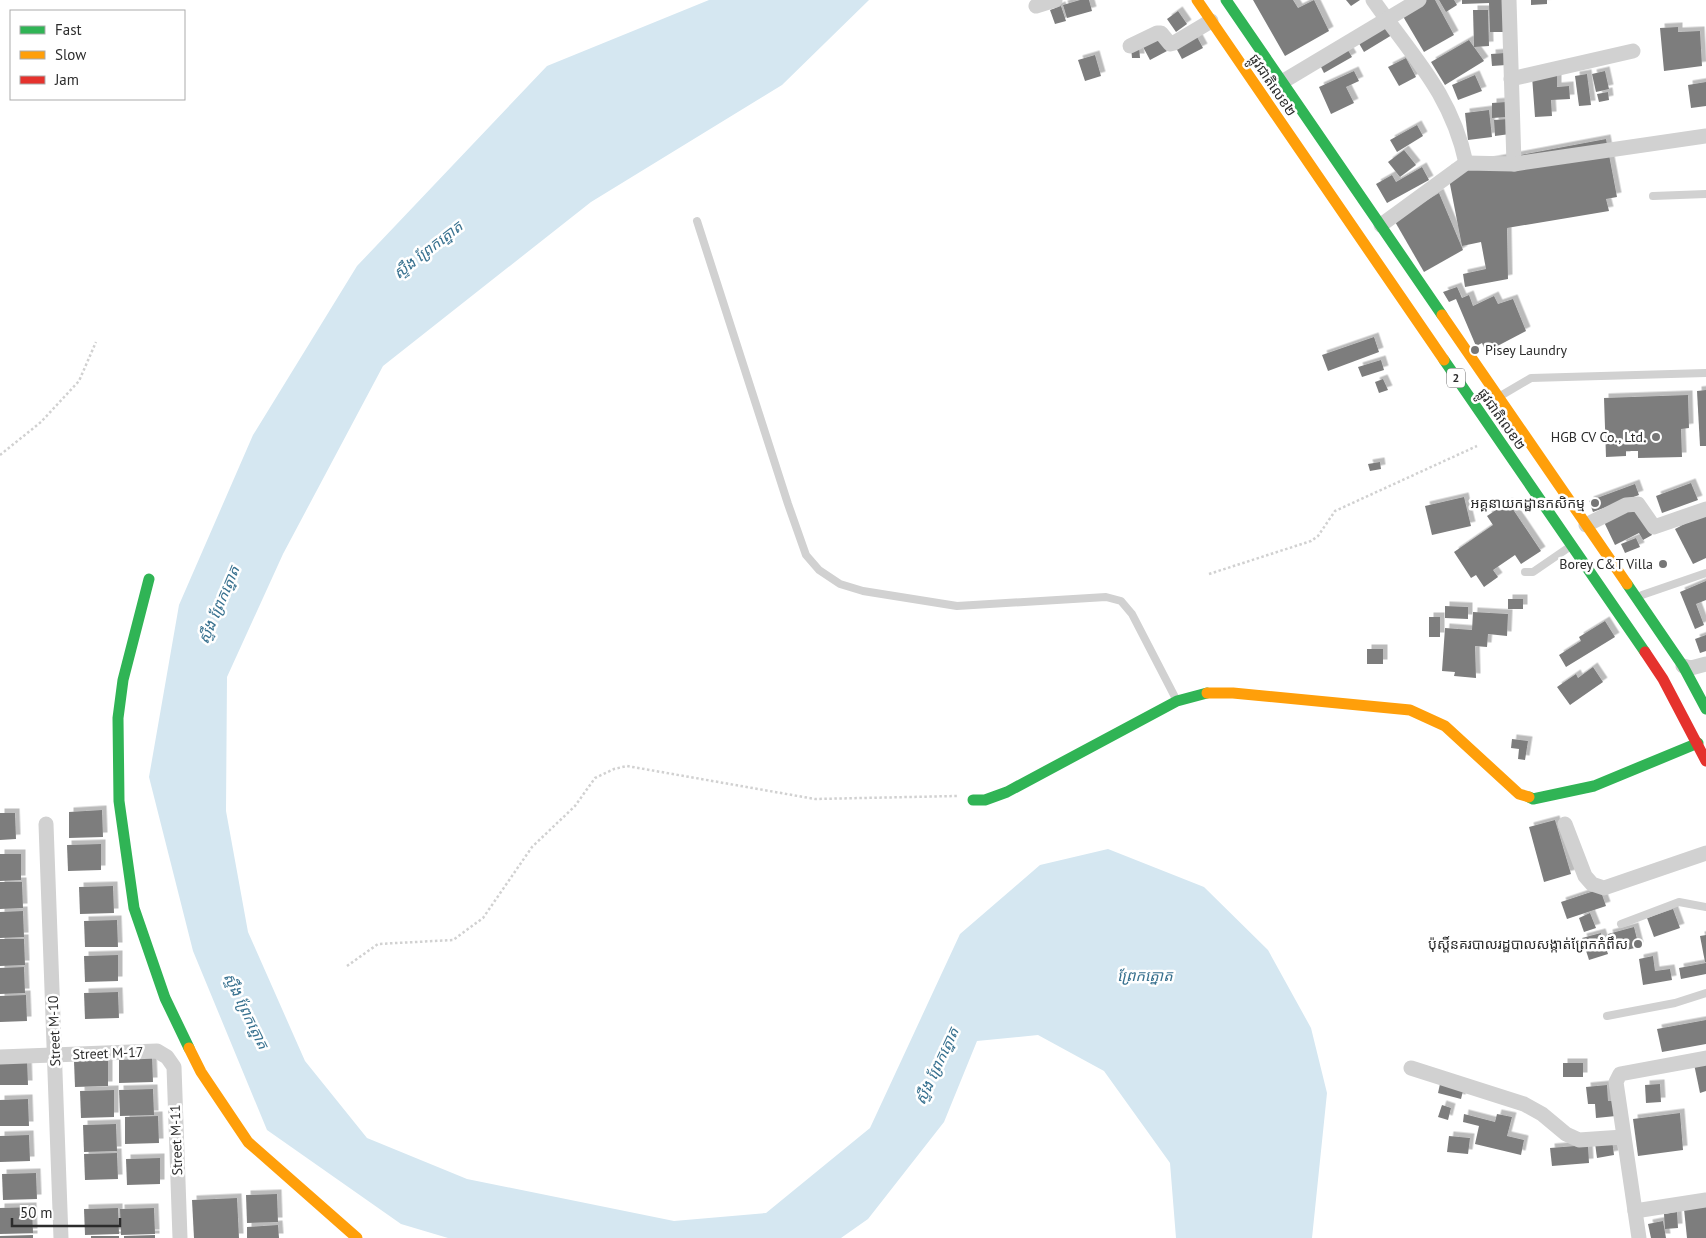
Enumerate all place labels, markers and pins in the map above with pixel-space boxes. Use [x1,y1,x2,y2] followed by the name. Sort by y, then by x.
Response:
[1485,341,1567,359] place label: Pisey Laundry
[1469,344,1481,356] marker: Pisey Laundry
[1551,428,1646,446] place label: HGB CV Co., Ltd.
[1650,431,1662,443] marker: HGB CV Co., Ltd.
[1471,494,1585,512] place label: អគ្គនាយកដ្ឋានកសិកម្ម
[1589,497,1601,509] marker: អគ្គនាយកដ្ឋានកសិកម្ម
[1559,555,1653,573] place label: Borey C&T Villa
[1657,558,1669,570] marker: Borey C&T Villa
[1428,935,1628,953] place label: ប៉ុស្តិ៍នគរបាលរដ្ឋបាលសង្កាត់ព្រែកកំពឹស
[1632,938,1644,950] marker: ប៉ុស្តិ៍នគរបាលរដ្ឋបាលសង្កាត់ព្រែកកំពឹស

